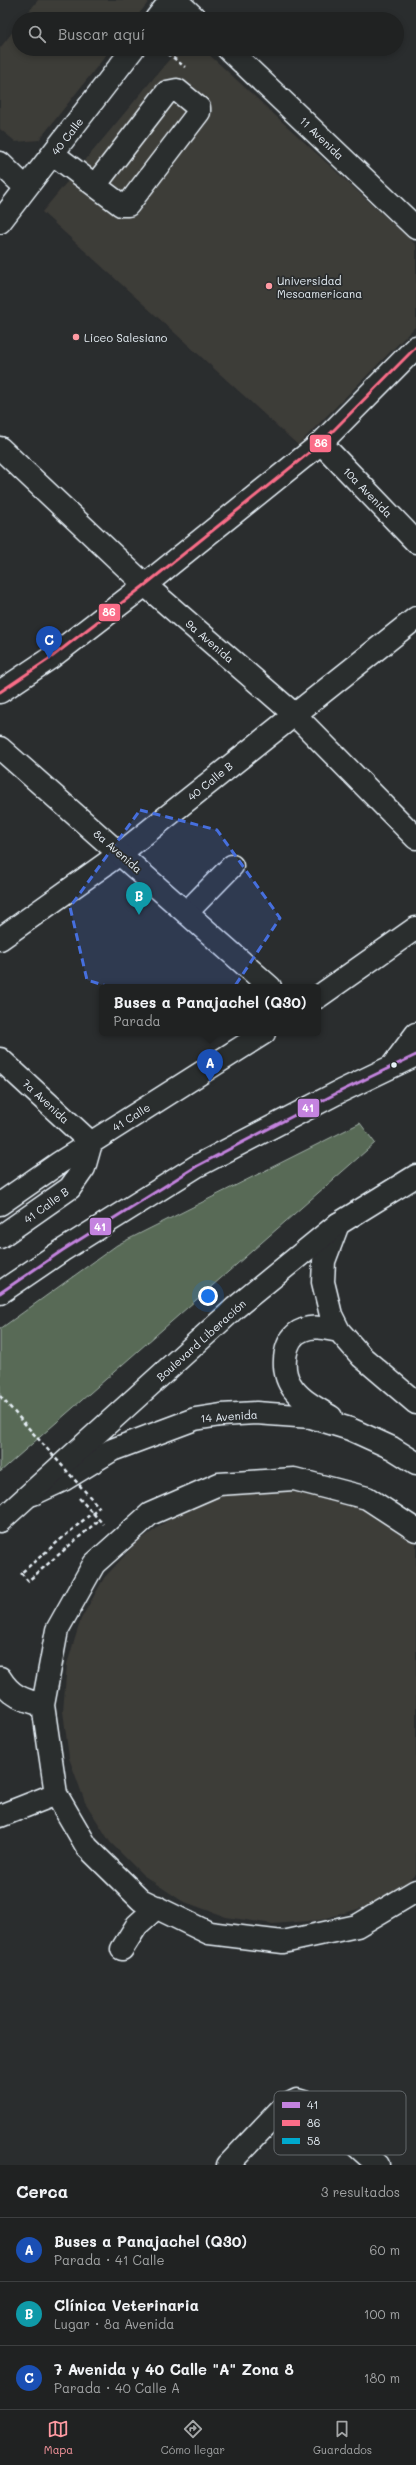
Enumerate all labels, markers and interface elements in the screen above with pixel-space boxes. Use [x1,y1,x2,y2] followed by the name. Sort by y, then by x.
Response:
[12,12,404,56] search box
[26,23,48,45] icon: search
[58,24,145,44] text: Buscar aquí
[297,113,347,163] street label: 11 Avenida
[48,114,87,158] street label: 40 Calle
[277,273,362,301] place label: Universidad Mesoamericana
[264,281,274,291] marker: Universidad Mesoamericana
[84,330,168,345] place label: Liceo Salesiano
[71,332,81,342] marker: Liceo Salesiano
[309,434,332,453] line badge: 86
[314,435,328,450] text: 86
[340,464,396,521] street label: 10a Avenida
[98,603,121,622] line badge: 86
[102,604,116,619] text: 86
[183,616,237,666] street label: 9a Avenida
[36,626,62,659] pin: C
[184,758,236,804] street label: 40 Calle B
[91,826,145,876] street label: 8a Avenida
[126,882,152,915] pin: B
[99,984,321,1036] popup
[114,992,306,1012] text: Buses a Panajachel (Q30)
[114,1012,161,1029] text: Parada
[197,1049,223,1082] pin: A
[389,1060,399,1070] unlabelled marker
[19,1075,73,1127] street label: 7a Avenida
[297,1098,320,1118] line badge: 41
[109,1099,153,1134] street label: 41 Calle
[302,1100,314,1115] text: 41
[20,1183,72,1226] street label: 41 Calle B
[89,1217,112,1236] line badge: 41
[94,1219,106,1234] text: 41
[198,1286,218,1306] your location
[153,1296,249,1384] street label: Boulevard Liberación
[200,1407,258,1425] street label: 14 Avenida
[274,2091,406,2155] legend
[307,2097,318,2112] text: 41
[307,2115,320,2130] text: 86
[307,2133,320,2148] text: 58
[16,2180,68,2202] text: Cerca
[321,2183,400,2200] text: 3 resultados
[54,2231,247,2251] text: Buses a Panajachel (Q30)
[24,2241,34,2258] text: A
[370,2241,400,2258] text: 60 m
[54,2251,165,2268] text: Parada · 41 Calle
[54,2295,199,2315] text: Clínica Veterinaria
[25,2305,33,2322] text: B
[364,2305,400,2322] text: 100 m
[54,2315,174,2332] text: Lugar · 8a Avenida
[54,2359,294,2379] text: 7 Avenida y 40 Calle "A" Zona 8
[24,2369,34,2386] text: C
[364,2369,400,2386] text: 180 m
[54,2379,180,2396] text: Parada · 40 Calle A
[44,2418,73,2457] tab: Mapa
[161,2418,225,2457] tab: Cómo llegar
[313,2418,372,2457] tab: Guardados

